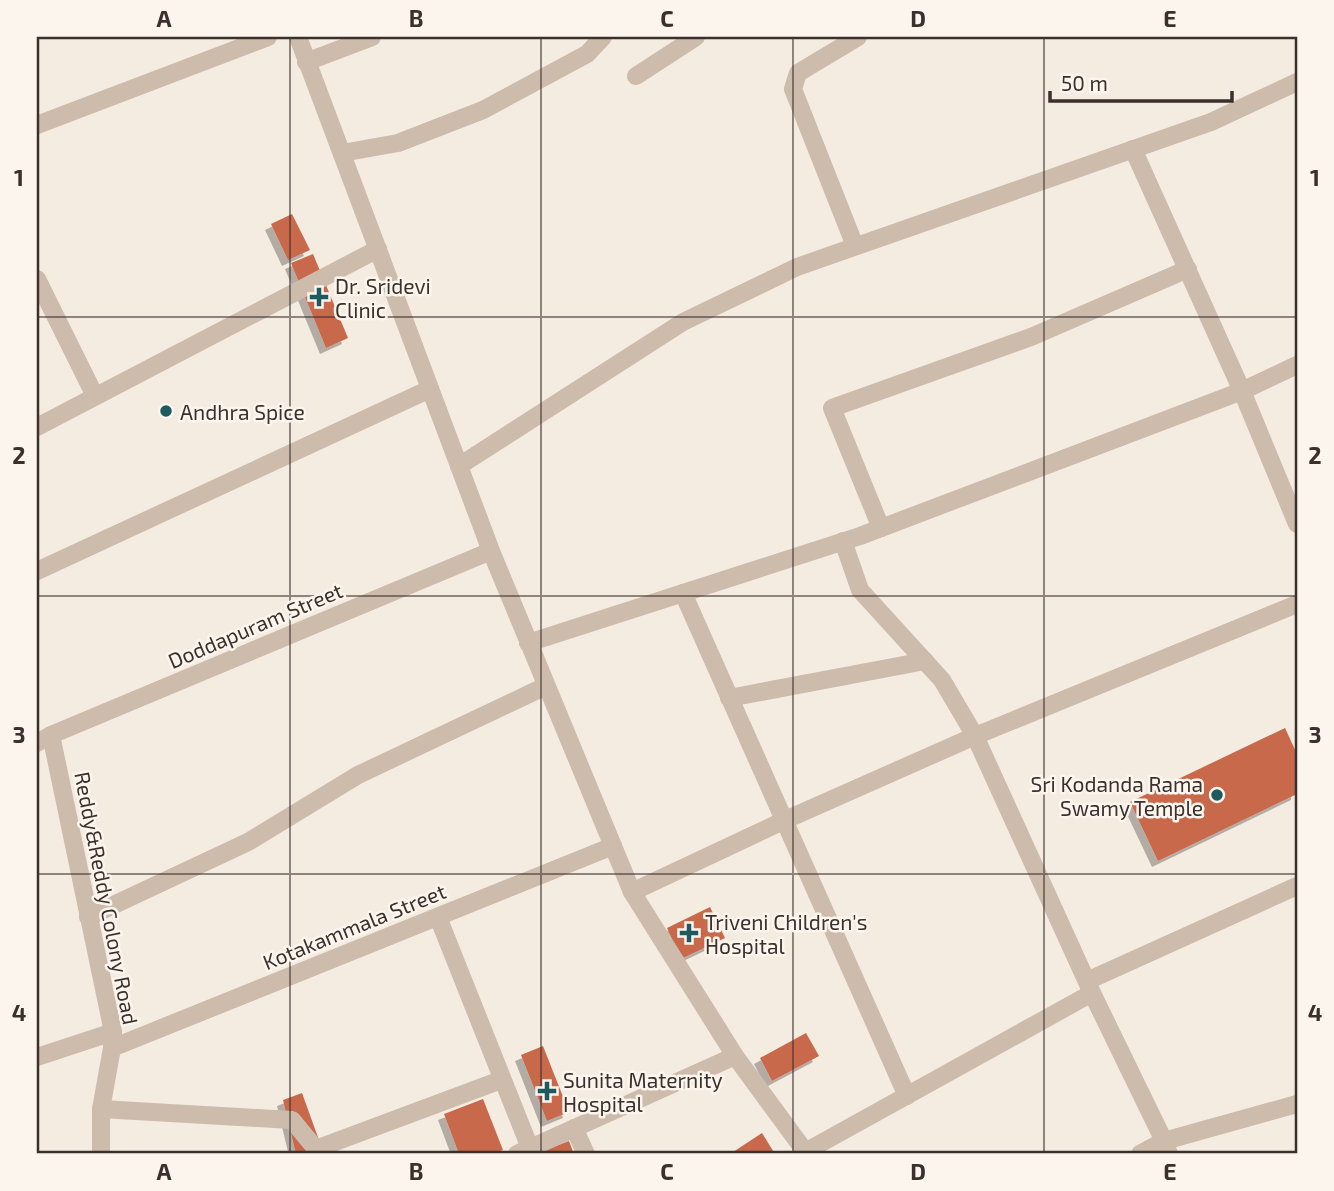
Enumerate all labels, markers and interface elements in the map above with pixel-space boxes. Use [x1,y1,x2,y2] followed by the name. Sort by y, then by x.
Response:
[156,4,172,32] text: A
[409,4,423,32] text: B
[660,4,674,32] text: C
[910,4,926,32] text: D
[1163,4,1177,32] text: E
[1050,60,1232,104] scale bar
[1061,70,1108,95] text: 50 m
[14,163,24,191] text: 1
[1310,163,1320,191] text: 1
[335,273,431,322] place label: Dr. Sridevi Clinic
[309,287,329,307] marker: Dr. Sridevi Clinic
[180,399,305,424] place label: Andhra Spice
[158,403,174,419] marker: Andhra Spice
[12,441,26,469] text: 2
[1308,441,1322,469] text: 2
[164,577,346,673] street label: Doddapuram Street
[12,720,26,748] text: 3
[1308,720,1322,748] text: 3
[70,769,144,1027] street label: Reddy&Reddy Colony Road
[1030,771,1203,820] place label: Sri Kodanda Rama Swamy Temple
[1209,787,1225,803] marker: Sri Kodanda Rama Swamy Temple
[259,878,449,974] street label: Kotakammala Street
[705,909,867,958] place label: Triveni Children's Hospital
[679,923,699,943] marker: Triveni Children's Hospital
[12,998,26,1026] text: 4
[1308,998,1322,1026] text: 4
[563,1067,723,1116] place label: Sunita Maternity Hospital
[537,1081,557,1101] marker: Sunita Maternity Hospital
[156,1157,172,1185] text: A
[409,1157,423,1185] text: B
[660,1157,674,1185] text: C
[910,1157,926,1185] text: D
[1163,1157,1177,1185] text: E

